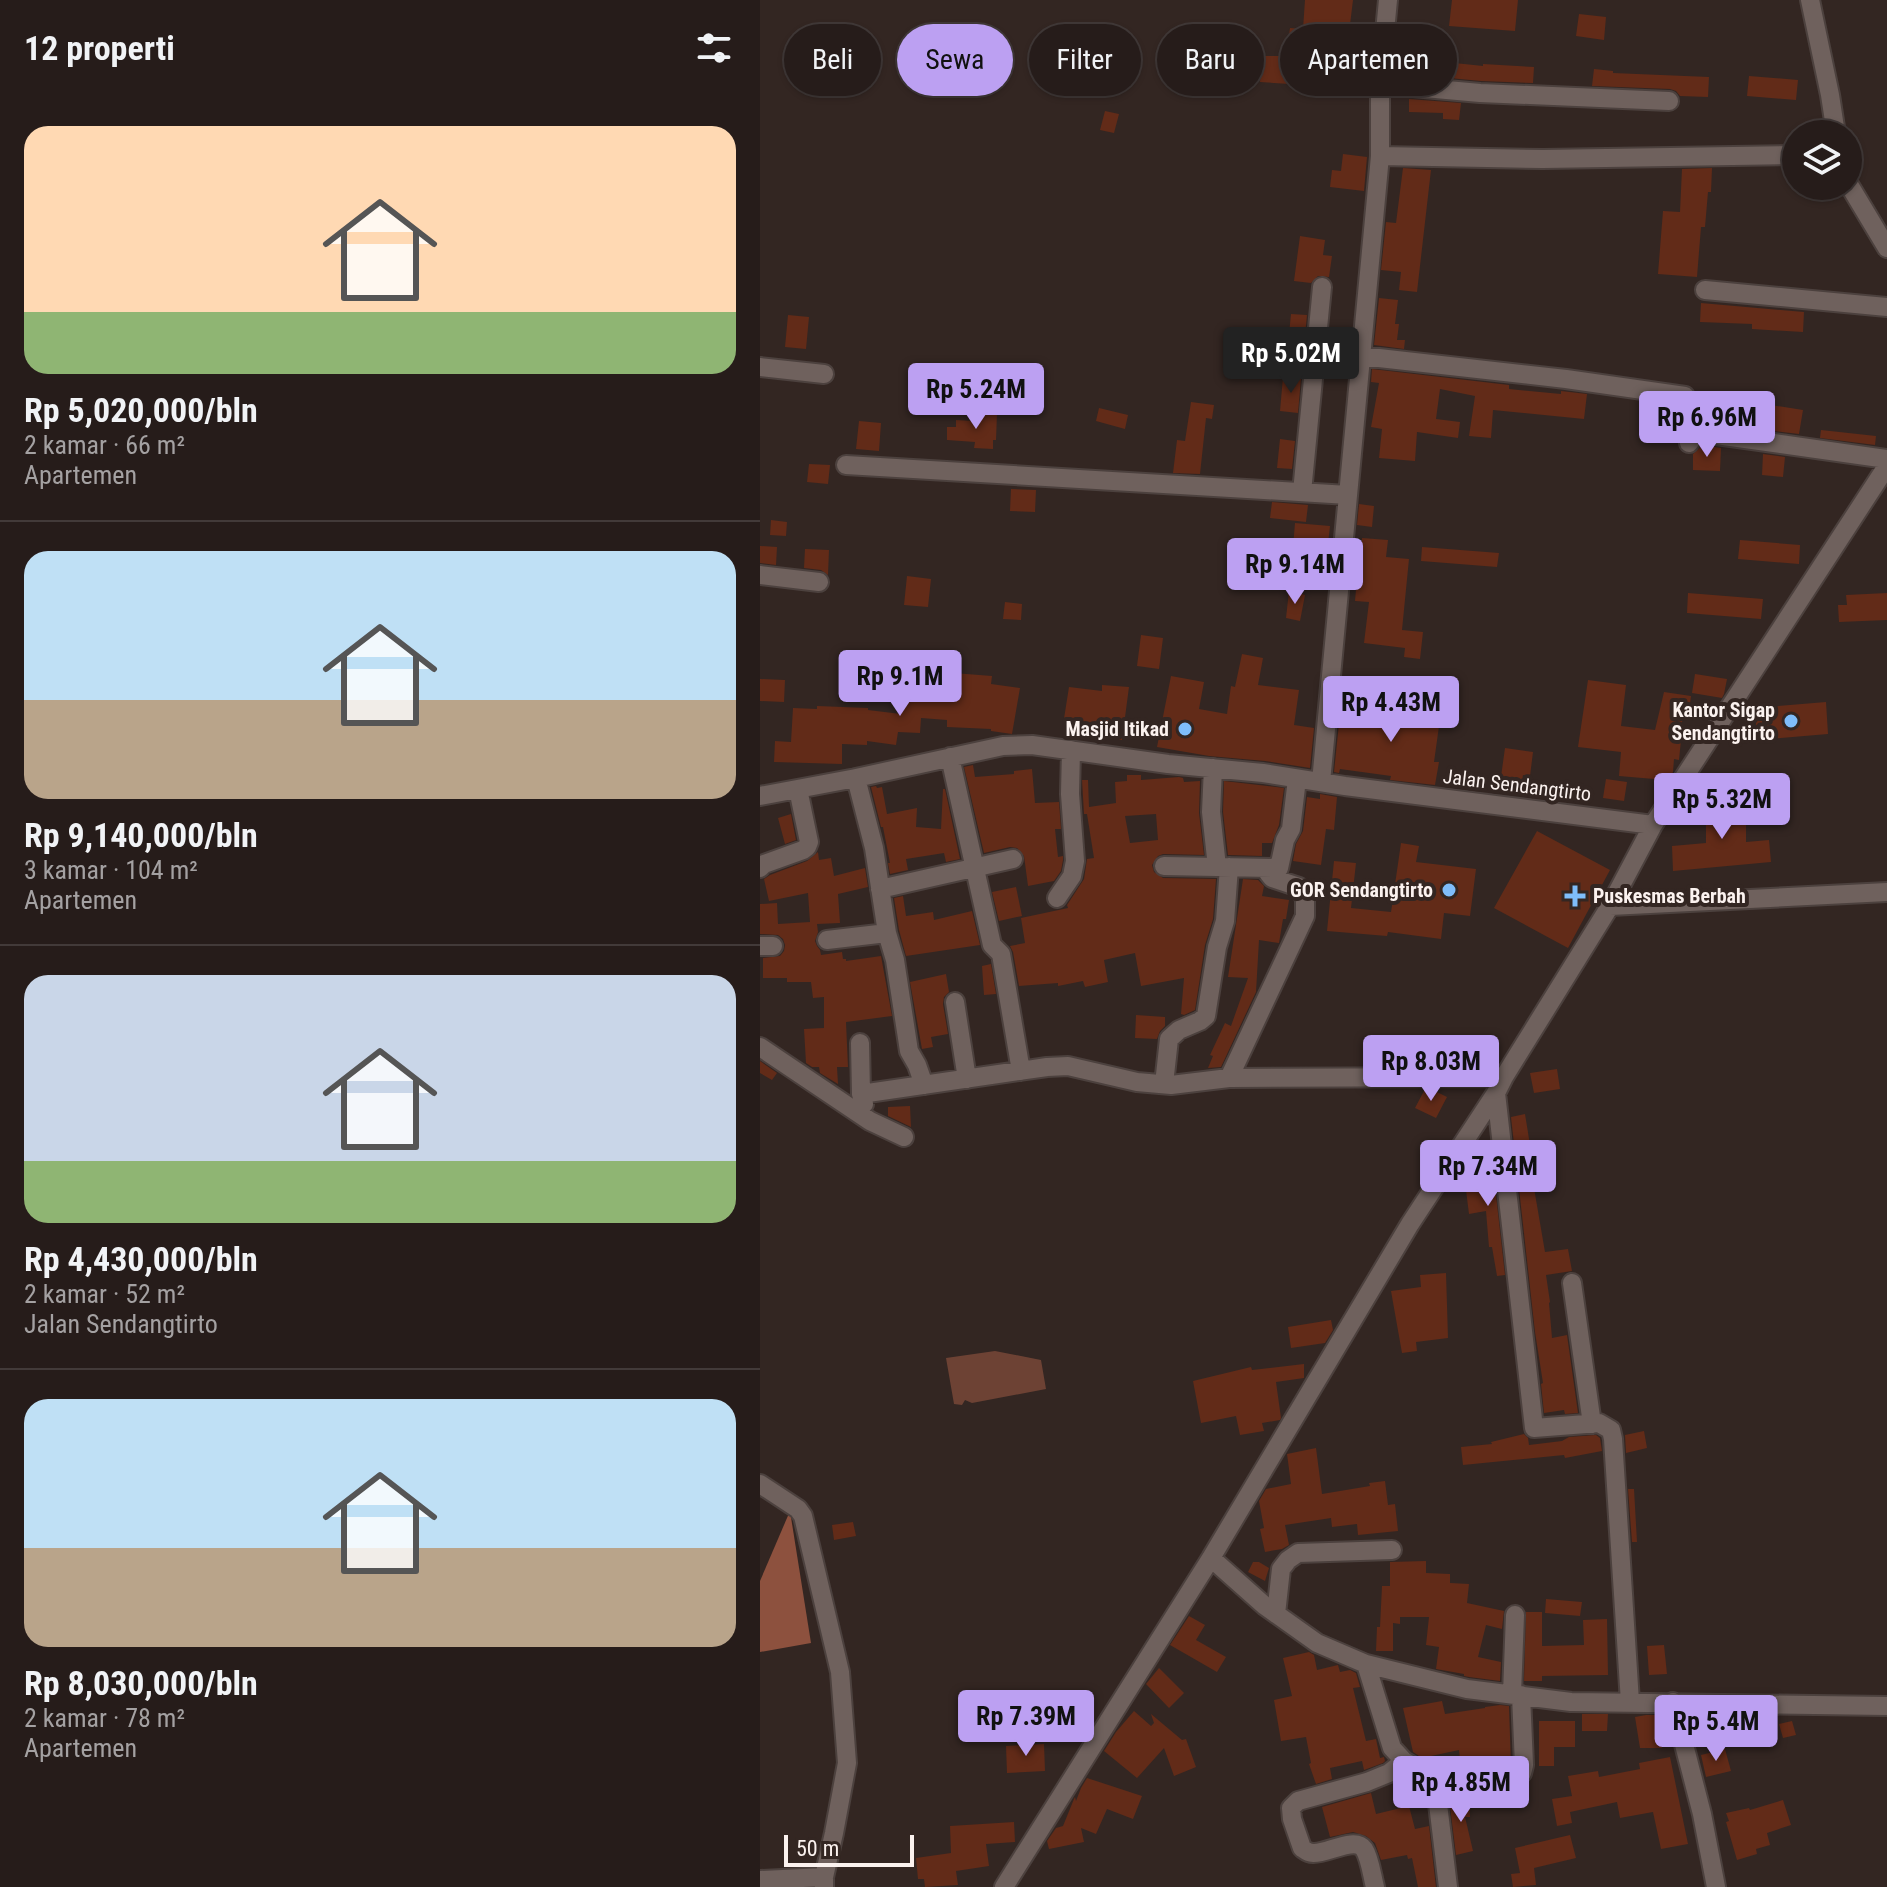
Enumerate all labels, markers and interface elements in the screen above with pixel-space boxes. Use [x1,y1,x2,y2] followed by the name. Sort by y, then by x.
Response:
[784,24,881,96] chip: Beli
[897,24,1013,96] chip: Sewa
[1029,24,1141,96] chip: Filter
[1157,24,1264,96] chip: Baru
[1280,24,1457,96] chip: Apartemen
[692,26,736,70] icon: filters
[24,28,175,68] text: 12 properti
[1782,120,1862,200] map controls
[1782,120,1862,200] button: layers
[308,178,452,322] icon: home
[1208,327,1374,395] pin: Rp 5.02M
[1241,338,1341,368] text: Rp 5.02M
[893,363,1059,431] pin: Rp 5.24M
[926,374,1026,404] text: Rp 5.24M
[24,390,258,430] text: Rp 5,020,000/bln
[1624,391,1790,459] pin: Rp 6.96M
[1657,402,1757,432] text: Rp 6.96M
[24,430,185,460] text: 2 kamar · 66 m²
[24,460,137,490] text: Apartemen
[1212,538,1378,606] pin: Rp 9.14M
[1245,549,1345,579] text: Rp 9.14M
[308,603,452,747] icon: home
[826,650,974,718] pin: Rp 9.1M
[857,661,943,691] text: Rp 9.1M
[1308,676,1474,744] pin: Rp 4.43M
[1341,687,1441,717] text: Rp 4.43M
[1671,698,1775,745] place label: Kantor Sigap Sendangtirto
[1782,712,1800,730] marker: Kantor Sigap Sendangtirto
[1065,717,1169,741] place label: Masjid Itikad
[1176,720,1194,738] marker: Masjid Itikad
[1442,764,1592,806] street label: Jalan Sendangtirto
[1639,773,1805,841] pin: Rp 5.32M
[1672,784,1772,814] text: Rp 5.32M
[24,815,258,855] text: Rp 9,140,000/bln
[24,855,198,885] text: 3 kamar · 104 m²
[1290,878,1433,902] place label: GOR Sendangtirto
[1440,881,1458,899] marker: GOR Sendangtirto
[1593,884,1746,908] place label: Puskesmas Berbah
[24,885,137,915] text: Apartemen
[1564,885,1586,907] marker: Puskesmas Berbah
[308,1027,452,1171] icon: home
[1348,1035,1514,1103] pin: Rp 8.03M
[1381,1046,1481,1076] text: Rp 8.03M
[1405,1140,1571,1208] pin: Rp 7.34M
[1438,1151,1538,1181] text: Rp 7.34M
[24,1239,258,1279] text: Rp 4,430,000/bln
[24,1279,185,1309] text: 2 kamar · 52 m²
[24,1309,218,1339] text: Jalan Sendangtirto
[308,1451,452,1595] icon: home
[24,1663,258,1703] text: Rp 8,030,000/bln
[943,1690,1109,1758] pin: Rp 7.39M
[1642,1695,1790,1763] pin: Rp 5.4M
[976,1701,1076,1731] text: Rp 7.39M
[24,1703,185,1733] text: 2 kamar · 78 m²
[1673,1706,1759,1736] text: Rp 5.4M
[24,1733,137,1763] text: Apartemen
[1378,1756,1544,1824] pin: Rp 4.85M
[1411,1767,1511,1797] text: Rp 4.85M
[784,1831,914,1867] scale bar
[796,1836,839,1861] text: 50 m

